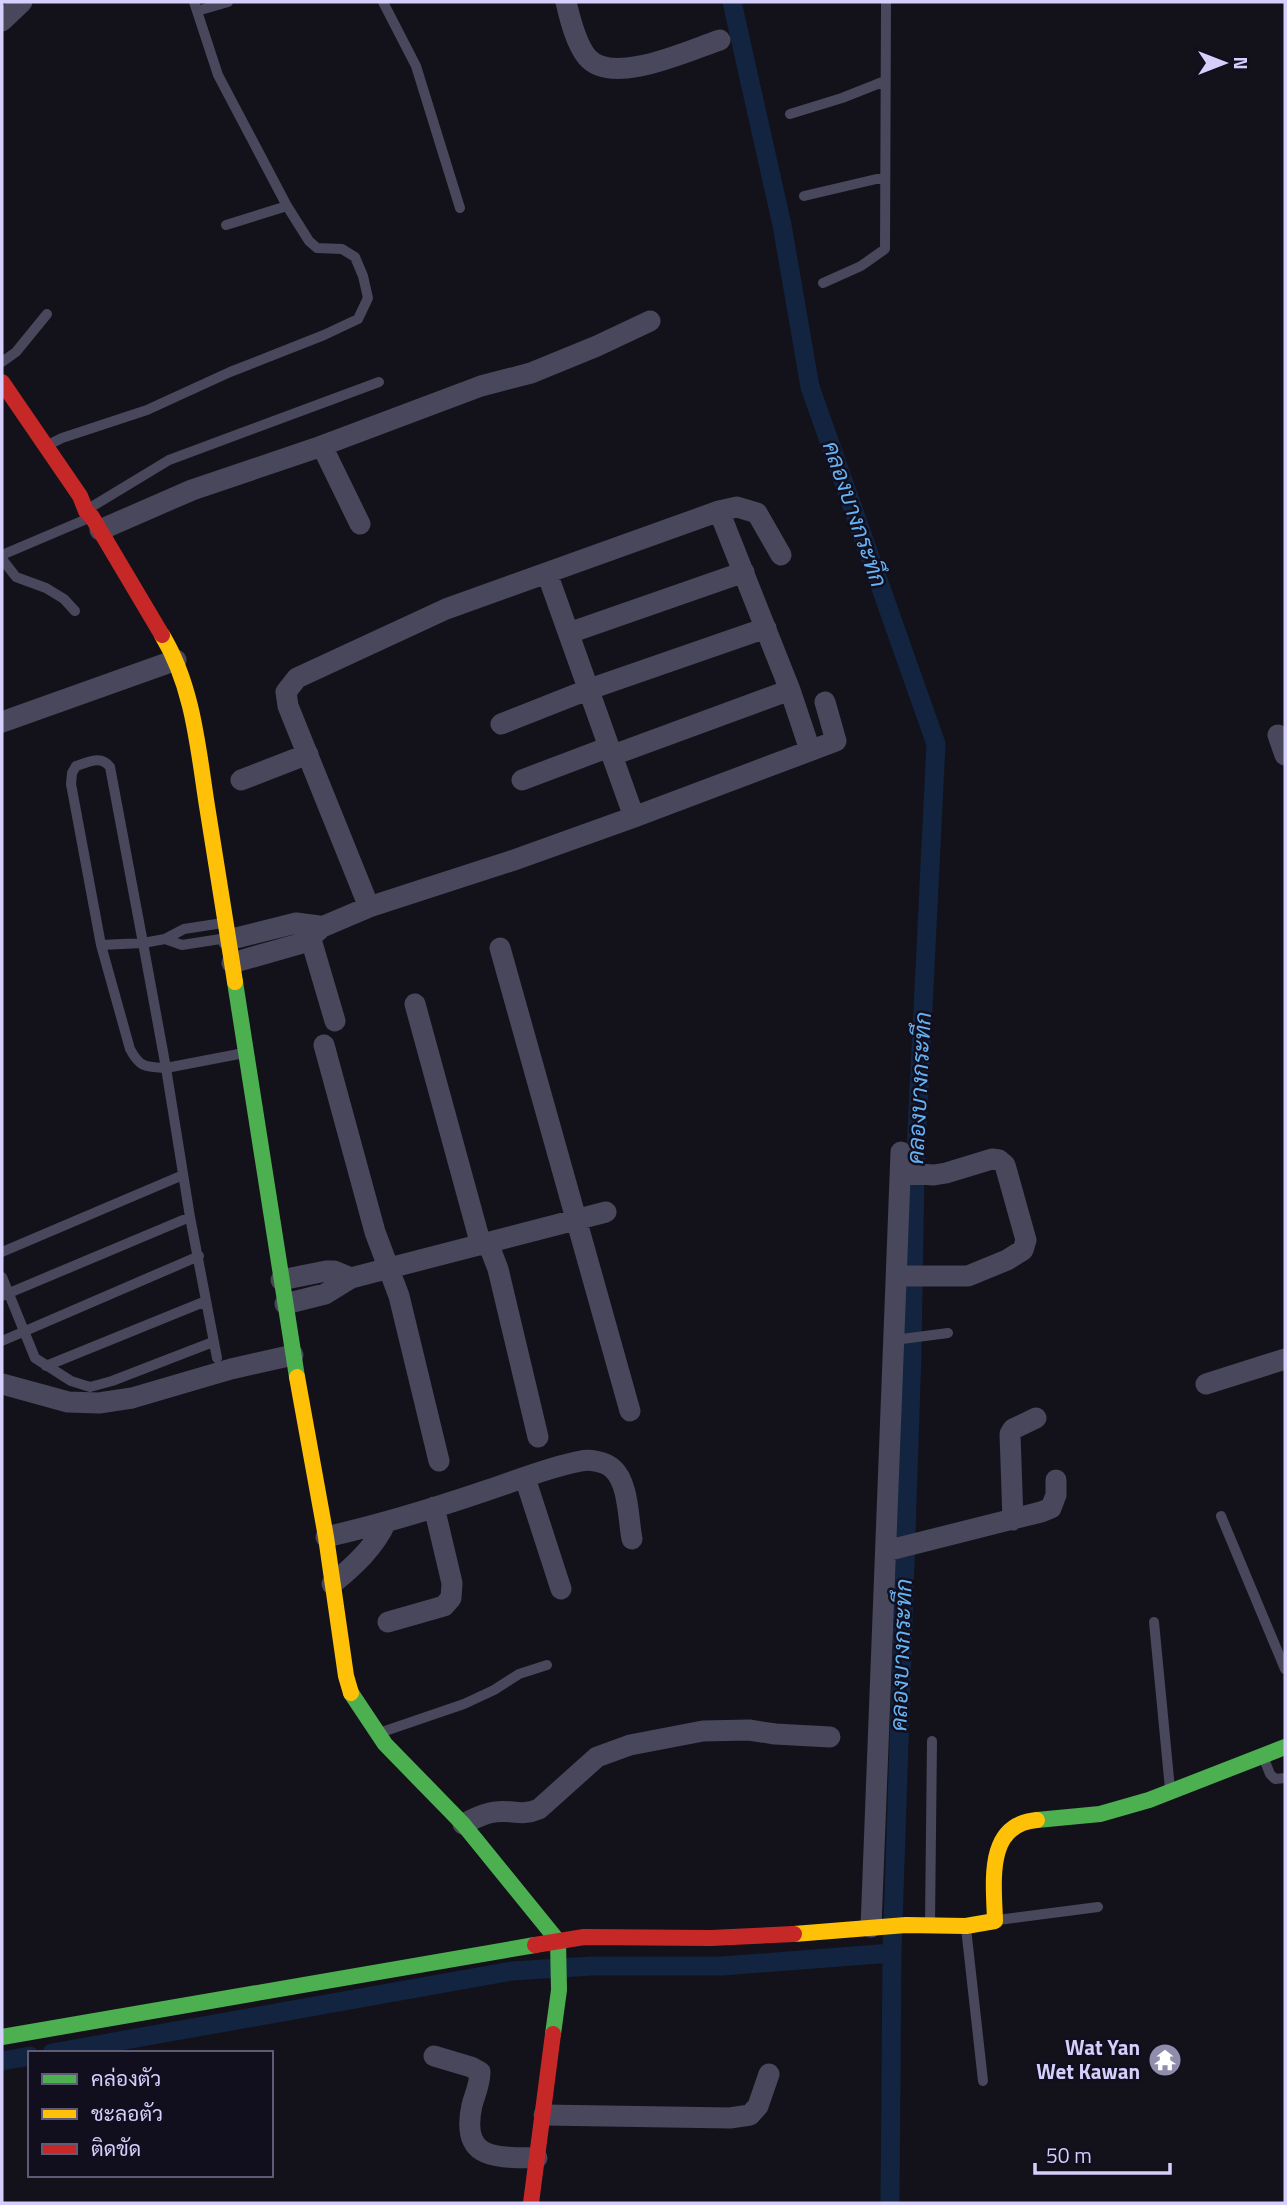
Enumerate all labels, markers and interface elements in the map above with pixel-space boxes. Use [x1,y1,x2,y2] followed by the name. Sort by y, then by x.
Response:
[1189,28,1259,98] north arrow
[1227,56,1256,70] text: N
[814,436,897,592] water label: คลองบางกระทึก
[897,1011,940,1165] water label: คลองบางกระทึก
[880,1578,921,1732] water label: คลองบางกระทึก
[1036,2031,1140,2087] place label: Wat Yan Wet Kawan
[1146,2041,1184,2079] temple icon: Wat Yan Wet Kawan
[28,2051,273,2177] legend
[91,2062,161,2094] text: คล่องตัว
[91,2097,163,2129] text: ชะลอตัว
[91,2132,141,2164] text: ติดขัด
[1035,2132,1170,2176] scale bar
[1046,2139,1092,2171] text: 50 m

